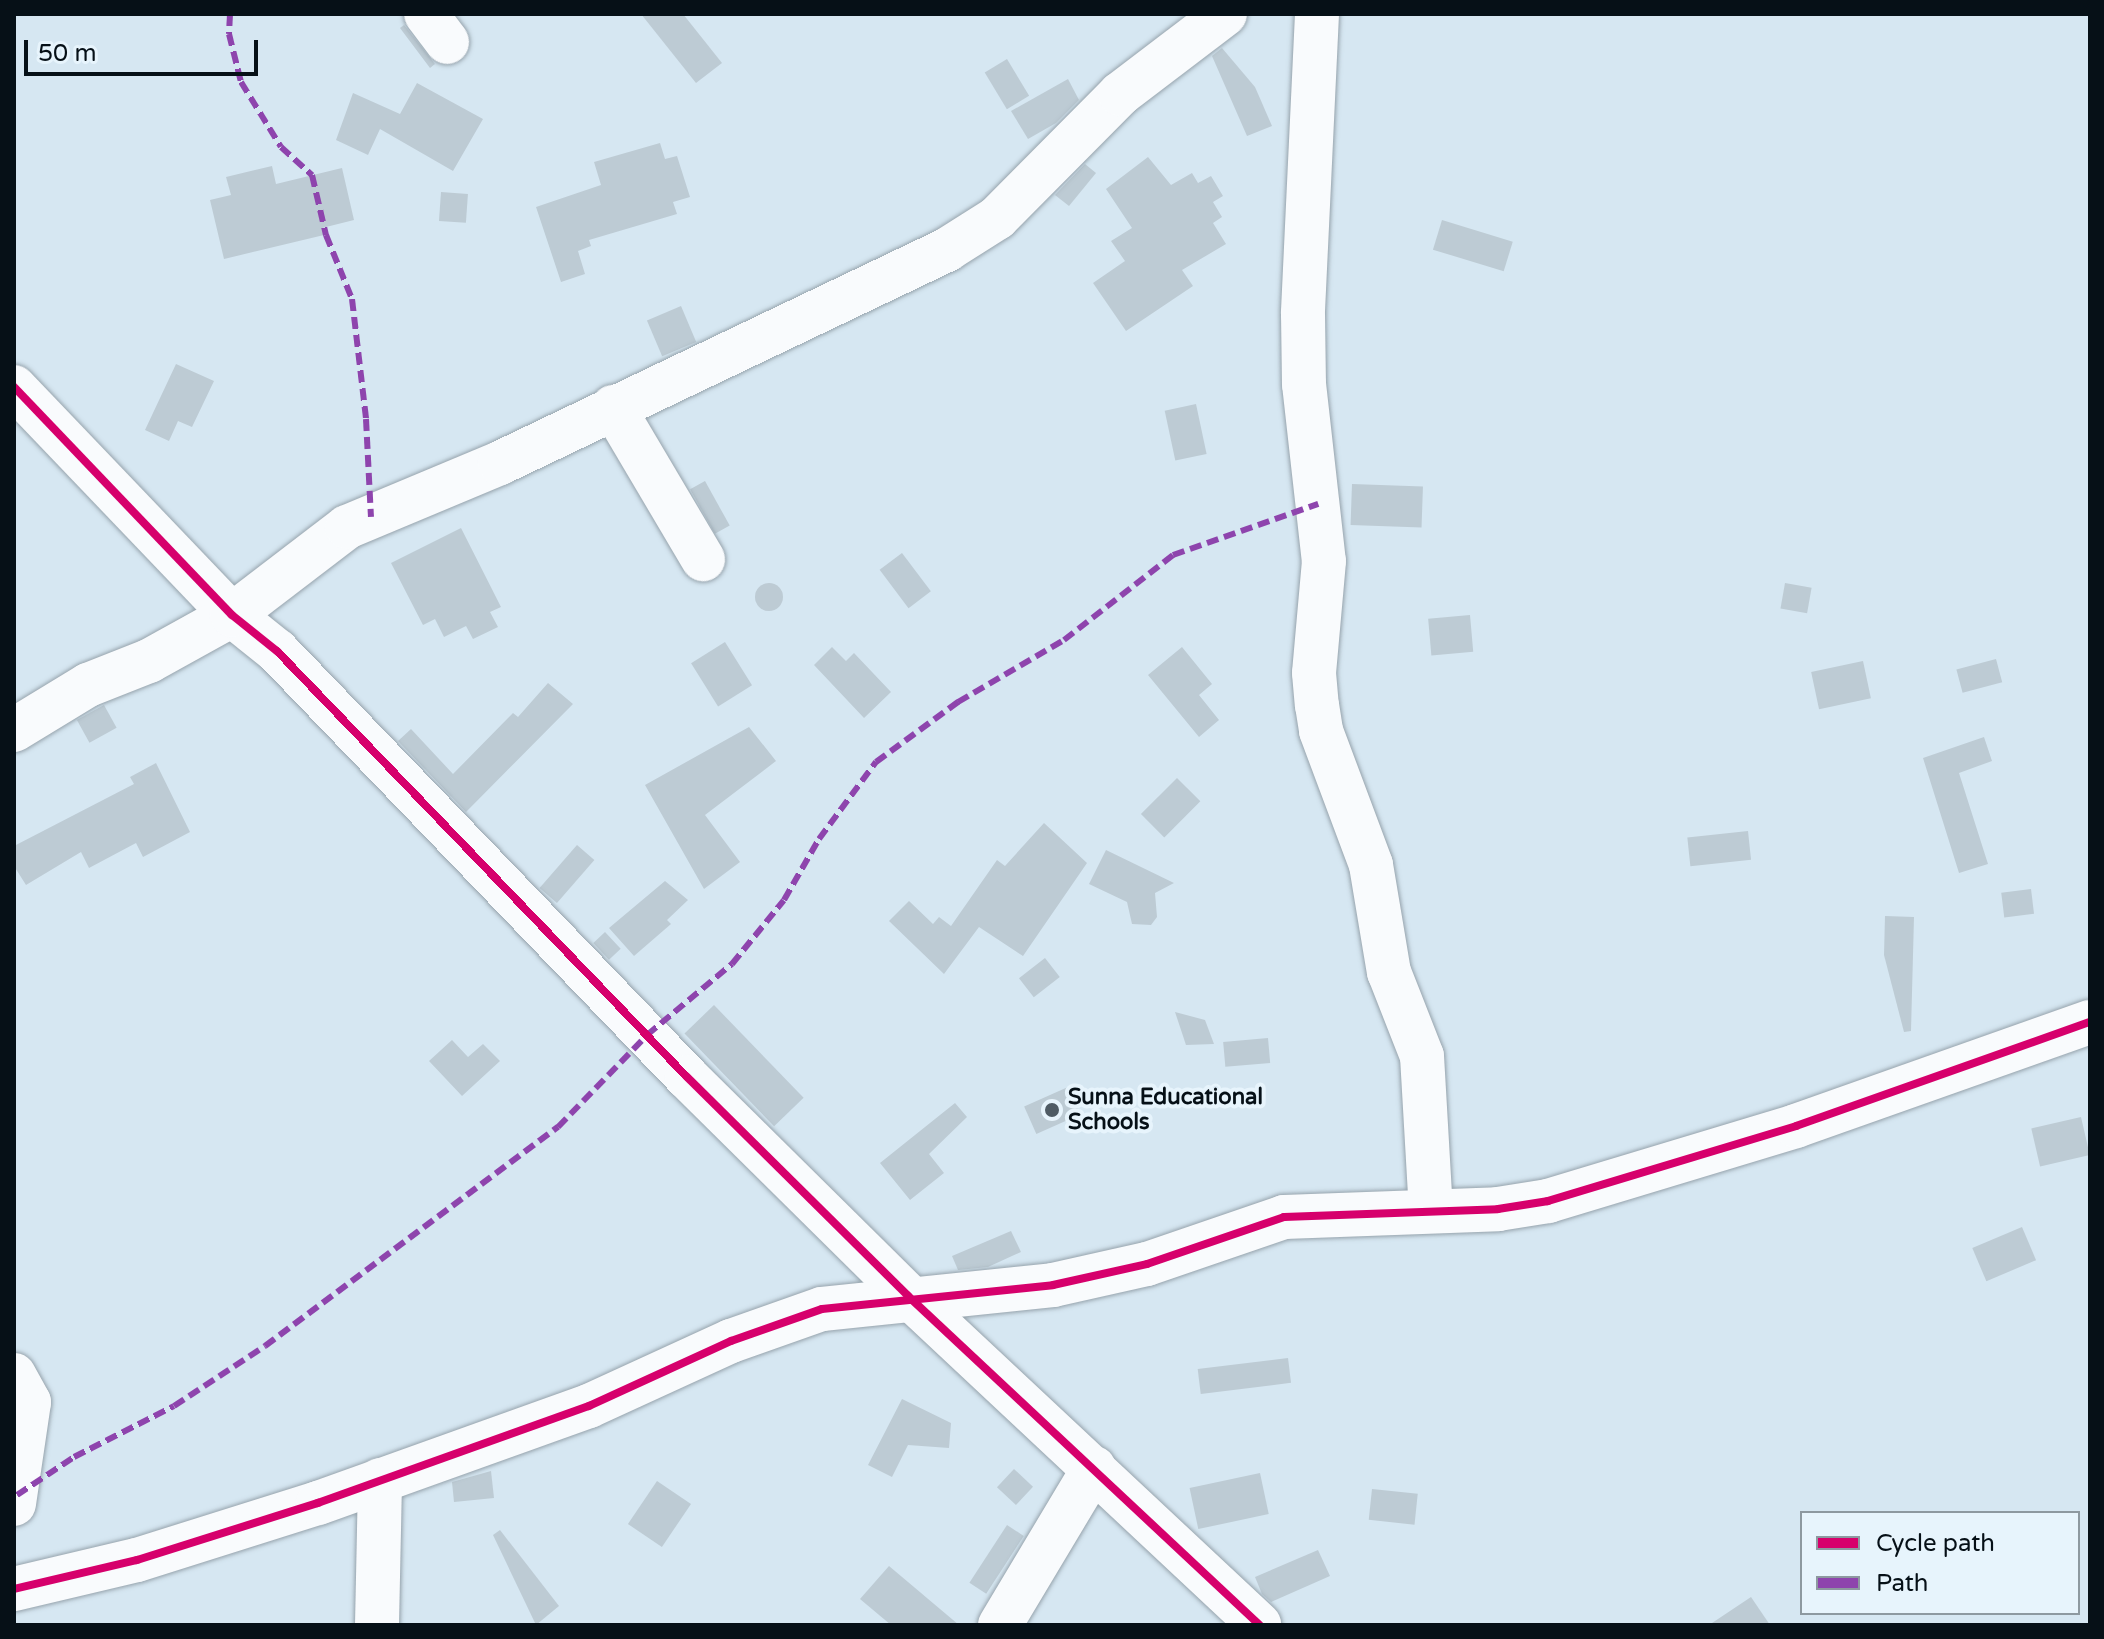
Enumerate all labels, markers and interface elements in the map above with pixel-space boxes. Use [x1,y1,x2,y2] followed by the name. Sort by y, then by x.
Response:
[28,24,262,74] scale bar
[38,39,96,68] text: 50 m
[1068,1084,1263,1136] place label: Sunna Educational Schools
[1043,1101,1061,1119] marker: Sunna Educational Schools
[1800,1511,2080,1615] legend
[1876,1529,1995,1558] text: Cycle path
[1876,1569,1929,1598] text: Path

